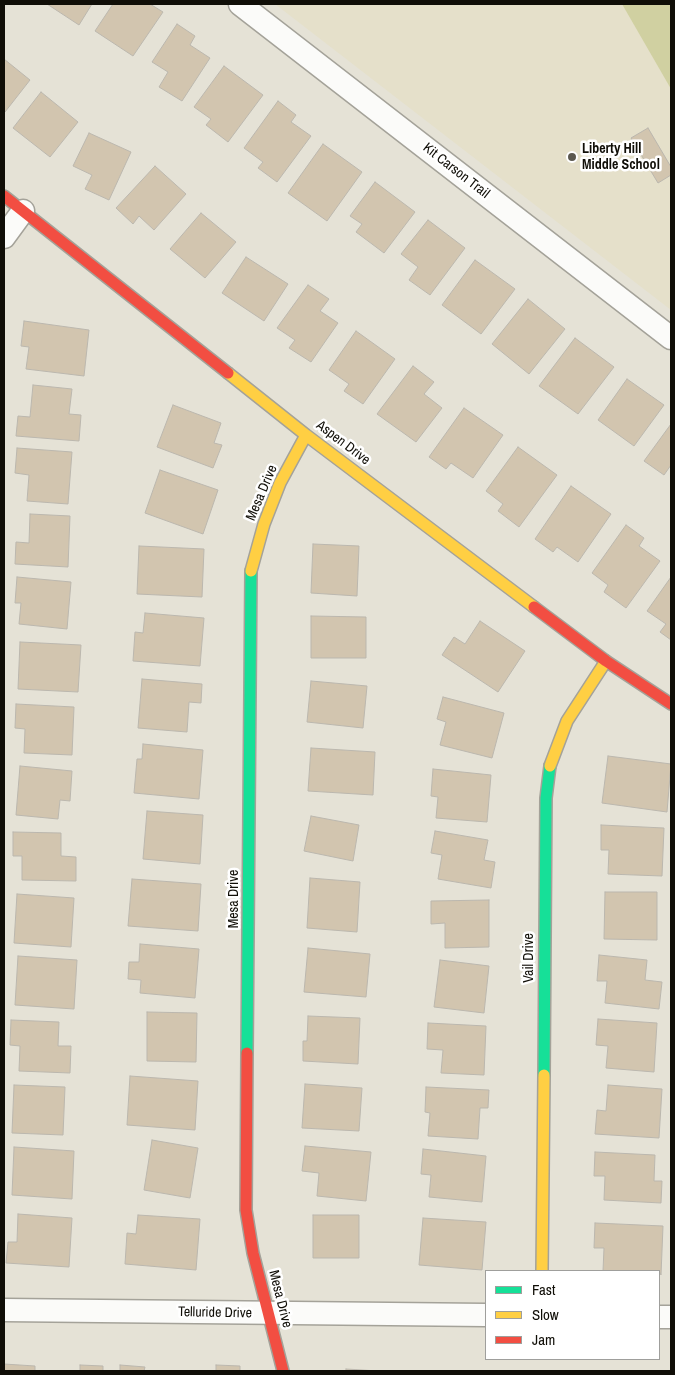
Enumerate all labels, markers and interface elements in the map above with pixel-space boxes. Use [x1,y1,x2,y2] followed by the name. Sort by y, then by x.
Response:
[419,140,493,202] street label: Kit Carson Trail
[582,141,660,174] place label: Liberty Hill Middle School
[566,151,578,163] marker: Liberty Hill Middle School
[313,417,373,469] street label: Aspen Drive
[243,463,281,523] street label: Mesa Drive
[226,870,242,928] street label: Mesa Drive
[521,933,537,983] street label: Vail Drive
[265,1268,295,1330] street label: Mesa Drive
[485,1270,660,1360] legend
[532,1279,555,1300] text: Fast
[178,1304,252,1322] street label: Telluride Drive
[532,1304,559,1325] text: Slow
[532,1329,555,1350] text: Jam

